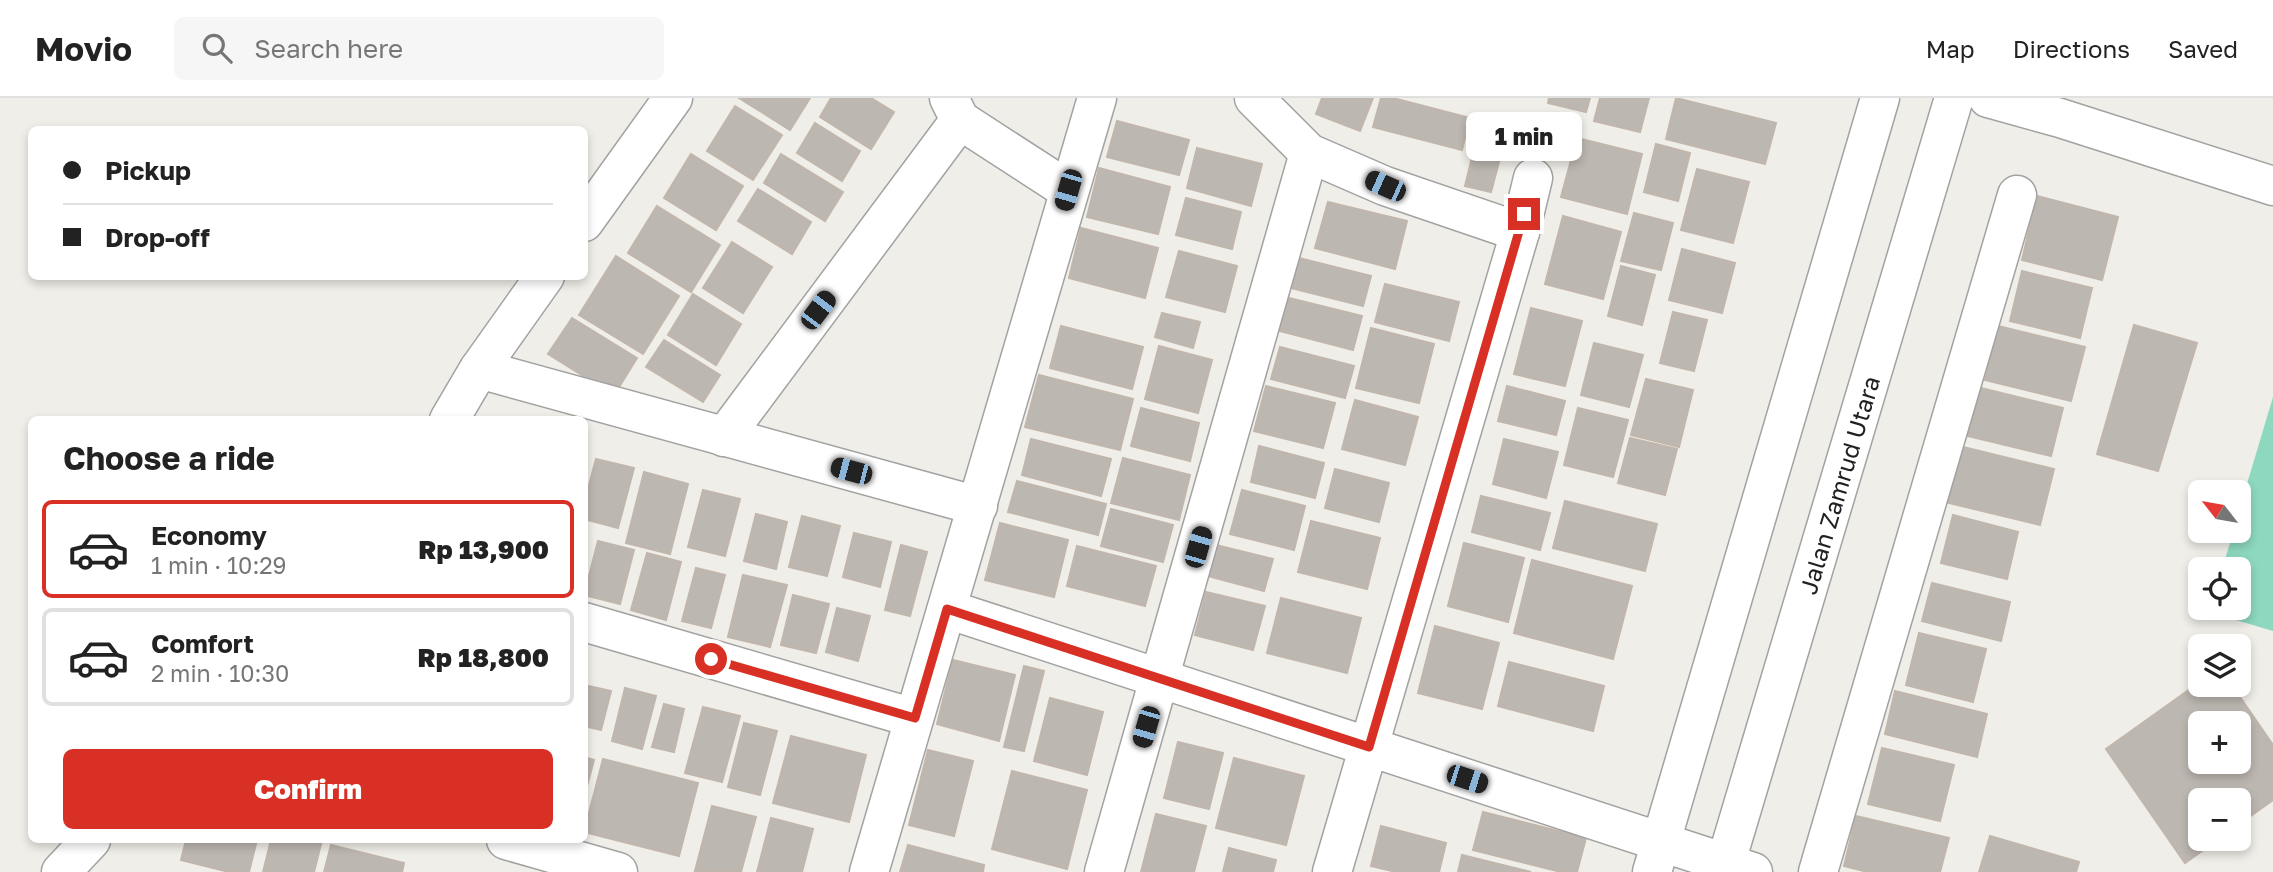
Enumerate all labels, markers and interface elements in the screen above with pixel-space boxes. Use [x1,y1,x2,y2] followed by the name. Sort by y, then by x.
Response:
[174,17,664,80] search box
[35,29,132,68] text: Movio
[198,29,236,67] icon: search
[254,33,403,64] text: Search here
[1926,34,1975,63] text: Map
[2013,34,2130,63] text: Directions
[2168,34,2238,63] text: Saved
[1466,113,1582,162] callout: 1 min
[1495,122,1553,150] text: 1 min
[105,155,191,186] text: Pickup
[1053,167,1084,213] car
[1362,168,1409,204] car
[1508,198,1540,230] route end
[105,222,210,253] text: Drop-off
[797,287,840,333] car
[1792,372,1885,597] street label: Jalan Zamrud Utara
[63,439,275,477] text: Choose a ride
[828,455,875,487] car
[2188,480,2250,542] north arrow
[2188,480,2251,851] map controls
[67,518,130,581] icon: car
[151,520,267,551] text: Economy
[1183,524,1214,570] car
[418,534,549,565] text: Rp 13,900
[151,551,287,579] text: 1 min · 10:29
[2188,557,2251,620] button: locate
[67,626,130,689] icon: car
[151,628,254,659] text: Comfort
[2188,634,2251,697] button: layers
[417,642,549,673] text: Rp 18,800
[695,643,727,675] route start
[151,659,289,687] text: 2 min · 10:30
[1131,704,1162,750] car
[2188,711,2251,774] button: +
[63,749,553,829] button: Confirm
[1444,763,1491,795] car
[2188,788,2251,851] button: −

